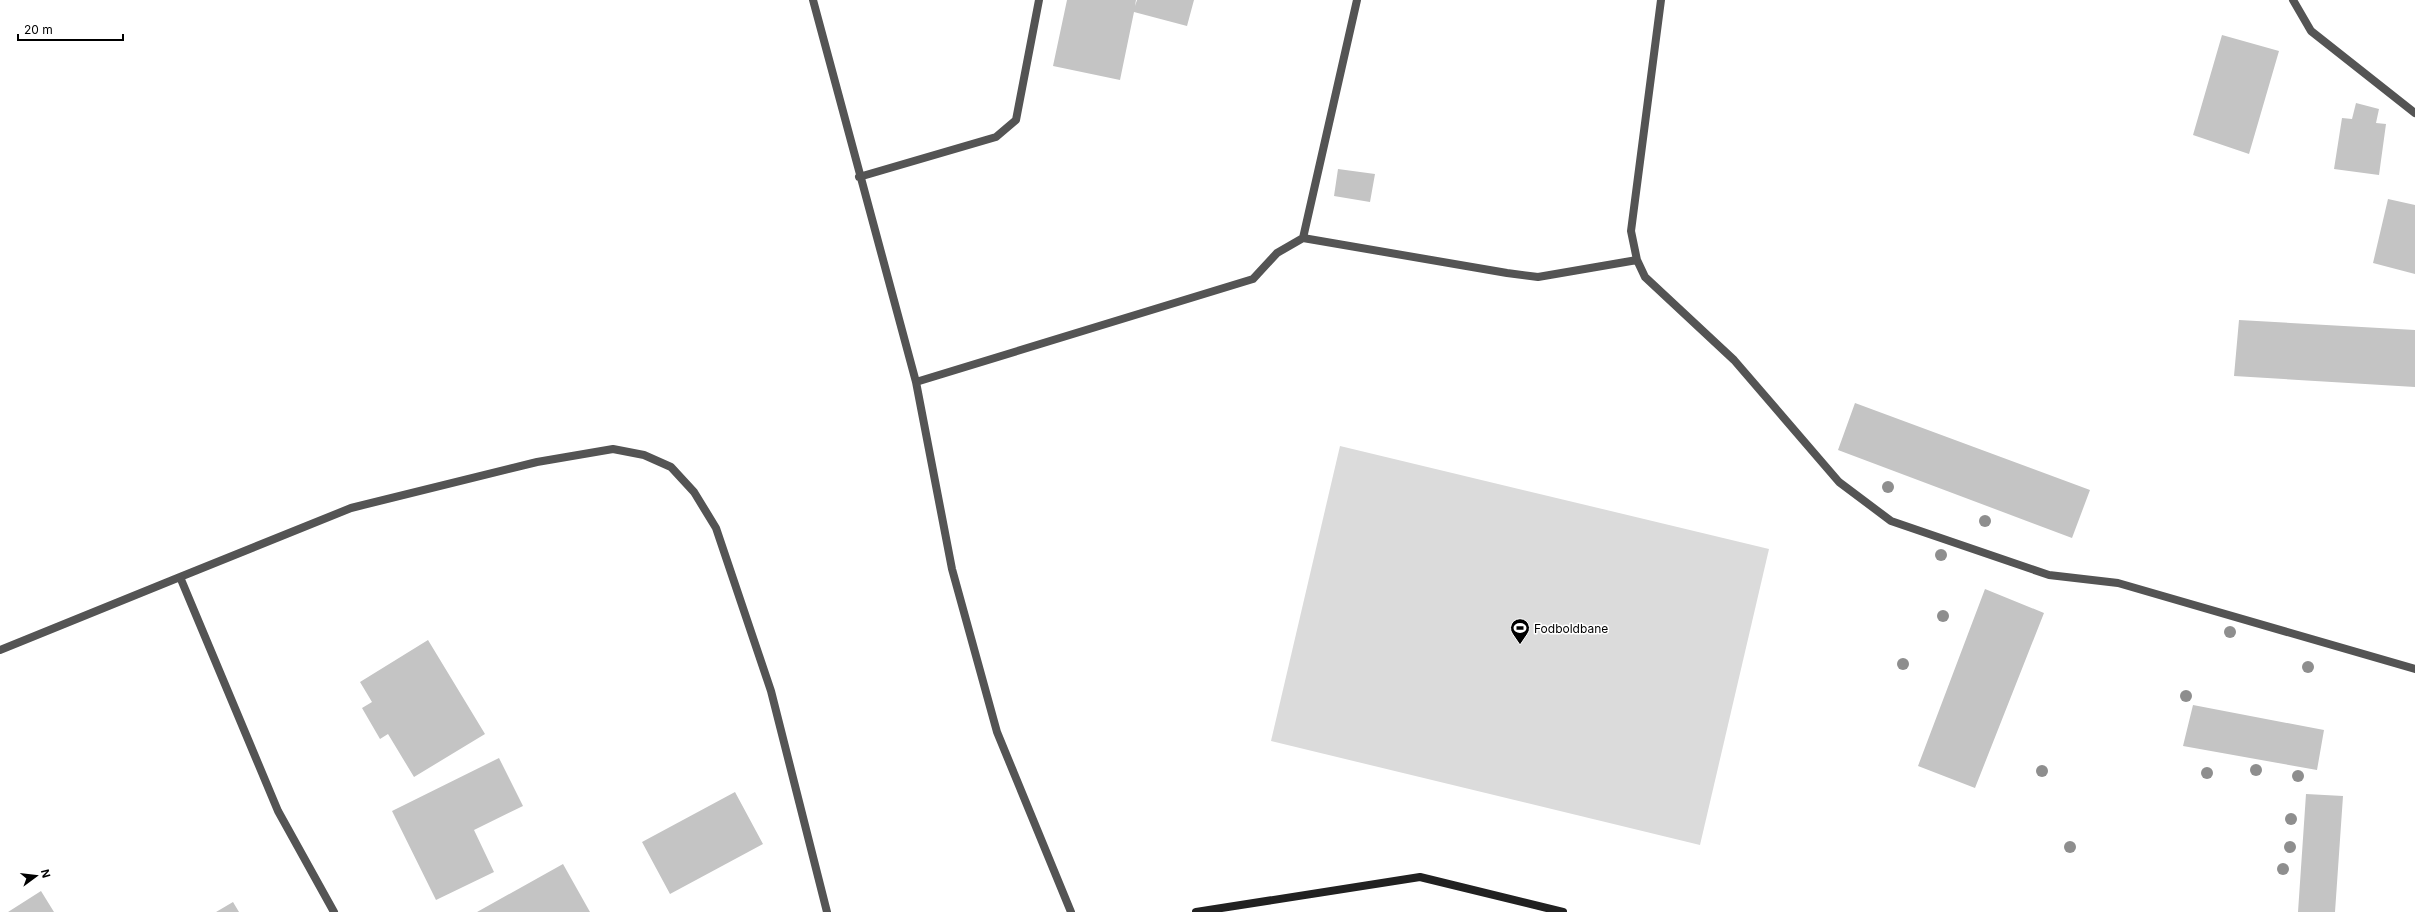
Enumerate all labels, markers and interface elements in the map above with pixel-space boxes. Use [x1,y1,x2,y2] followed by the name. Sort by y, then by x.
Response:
[18,16,123,42] scale bar
[24,22,53,37] text: 20 m
[1509,617,1531,645] sports icon: Fodboldbane
[1534,621,1608,636] place label: Fodboldbane
[16,856,56,896] north arrow
[38,868,54,879] text: N

